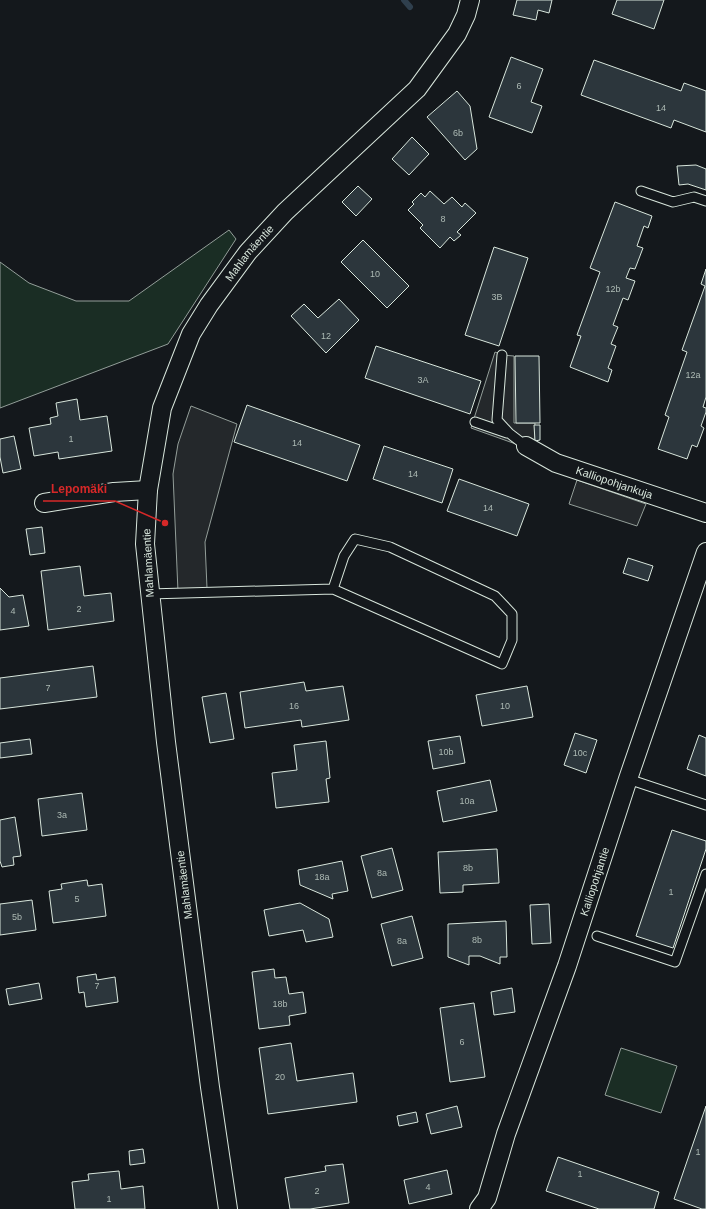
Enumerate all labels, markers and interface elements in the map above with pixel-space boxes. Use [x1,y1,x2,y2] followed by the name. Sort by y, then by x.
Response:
[516,81,522,91] house number: 6
[656,103,666,113] house number: 14
[453,128,463,138] house number: 6b
[440,214,446,224] house number: 8
[223,222,276,283] street label: Mahlamäentie
[370,269,380,279] house number: 10
[605,284,621,294] house number: 12b
[491,292,503,302] house number: 3B
[321,331,331,341] house number: 12
[685,370,701,380] house number: 12a
[417,375,429,385] house number: 3A
[68,434,74,444] house number: 1
[292,438,302,448] house number: 14
[574,464,655,501] street label: Kalliopohjankuja
[408,469,418,479] house number: 14
[43,477,115,501] callout: Lepomäki
[51,482,107,496] text: Lepomäki
[483,503,493,513] house number: 14
[140,528,156,598] street label: Mahlamäentie
[76,604,82,614] house number: 2
[10,606,16,616] house number: 4
[45,683,51,693] house number: 7
[289,701,299,711] house number: 16
[500,701,510,711] house number: 10
[438,747,454,757] house number: 10b
[573,748,588,758] house number: 10c
[459,796,475,806] house number: 10a
[57,810,67,820] house number: 3a
[578,846,611,917] street label: Kalliopohjantie
[174,850,194,920] street label: Mahlamäentie
[463,863,473,873] house number: 8b
[377,868,387,878] house number: 8a
[314,872,330,882] house number: 18a
[668,887,674,897] house number: 1
[74,894,80,904] house number: 5
[12,912,22,922] house number: 5b
[472,935,482,945] house number: 8b
[397,936,407,946] house number: 8a
[94,981,100,991] house number: 7
[272,999,288,1009] house number: 18b
[459,1037,465,1047] house number: 6
[275,1072,285,1082] house number: 20
[695,1147,701,1157] house number: 1
[577,1169,583,1179] house number: 1
[425,1182,431,1192] house number: 4
[314,1186,320,1196] house number: 2
[106,1194,112,1204] house number: 1

